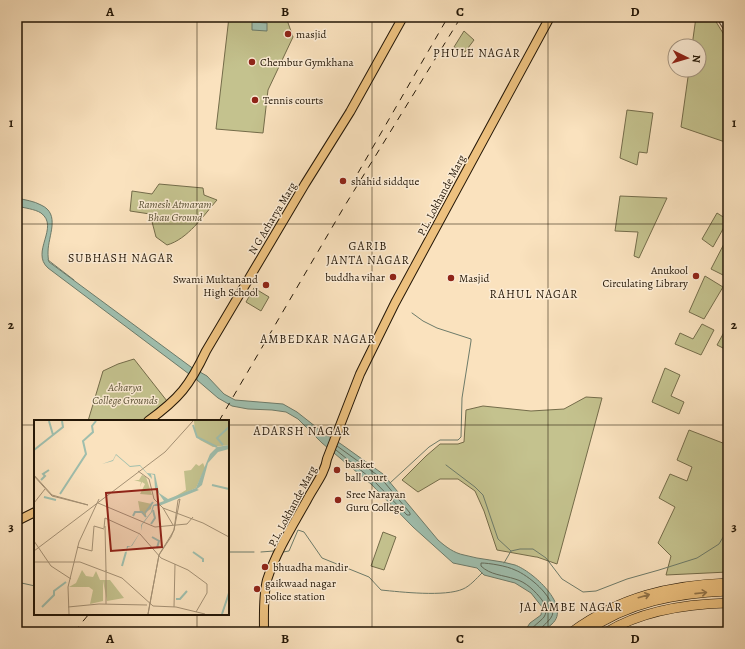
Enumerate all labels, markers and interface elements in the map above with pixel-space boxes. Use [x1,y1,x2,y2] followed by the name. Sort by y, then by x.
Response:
[105,3,115,20] text: A
[281,3,289,20] text: B
[456,3,464,20] text: C
[630,3,640,20] text: D
[296,27,327,42] place label: masjid
[283,29,293,39] marker: masjid
[667,38,707,78] north arrow
[433,45,521,61] district label: PHULE NAGAR
[689,54,704,63] text: N
[260,55,354,70] place label: Chembur Gymkhana
[247,57,257,67] marker: Chembur Gymkhana
[263,93,323,108] place label: Tennis courts
[250,95,260,105] marker: Tennis courts
[9,114,14,131] text: 1
[732,114,737,131] text: 1
[414,152,469,238] street label: P.L. Lokhande Marg
[351,174,419,189] place label: shahid siddque
[338,176,348,186] marker: shahid siddque
[245,179,300,257] street label: N G Acharya Marg
[138,197,212,225] park label: Ramesh Atmaram Bhau Ground
[326,238,410,268] district label: GARIB JANTA NAGAR
[68,250,174,266] district label: SUBHASH NAGAR
[602,263,688,291] place label: Anukool Circulating Library
[325,270,385,285] place label: buddha vihar
[459,271,490,286] place label: Masjid
[691,271,701,281] marker: Anukool Circulating Library
[173,272,258,300] place label: Swami Muktanand High School
[388,272,398,282] marker: buddha vihar
[446,273,456,283] marker: Masjid
[261,280,271,290] marker: Swami Muktanand High School
[490,286,578,302] district label: RAHUL NAGAR
[8,316,15,333] text: 2
[731,316,738,333] text: 2
[259,331,376,347] district label: AMBEDKAR NAGAR
[92,380,158,408] park label: Acharya College Grounds
[34,420,229,615] inset map
[252,423,351,439] district label: ADARSH NAGAR
[345,457,387,485] place label: basket ball court
[265,463,320,549] street label: P.L. Lokhande Marg
[332,465,342,475] marker: basket ball court
[346,487,406,515] place label: Sree Narayan Guru College
[333,495,343,505] marker: Sree Narayan Guru College
[8,518,14,535] text: 3
[731,518,737,535] text: 3
[273,560,348,575] place label: bhuadha mandir
[260,562,270,572] marker: bhuadha mandir
[265,576,336,604] place label: gaikwaad nagar police station
[252,584,262,594] marker: gaikwaad nagar police station
[694,589,707,596] one-way arrow
[637,592,650,599] one-way arrow
[519,599,623,615] district label: JAI AMBE NAGAR
[105,630,115,647] text: A
[281,630,289,647] text: B
[456,630,464,647] text: C
[630,630,640,647] text: D

